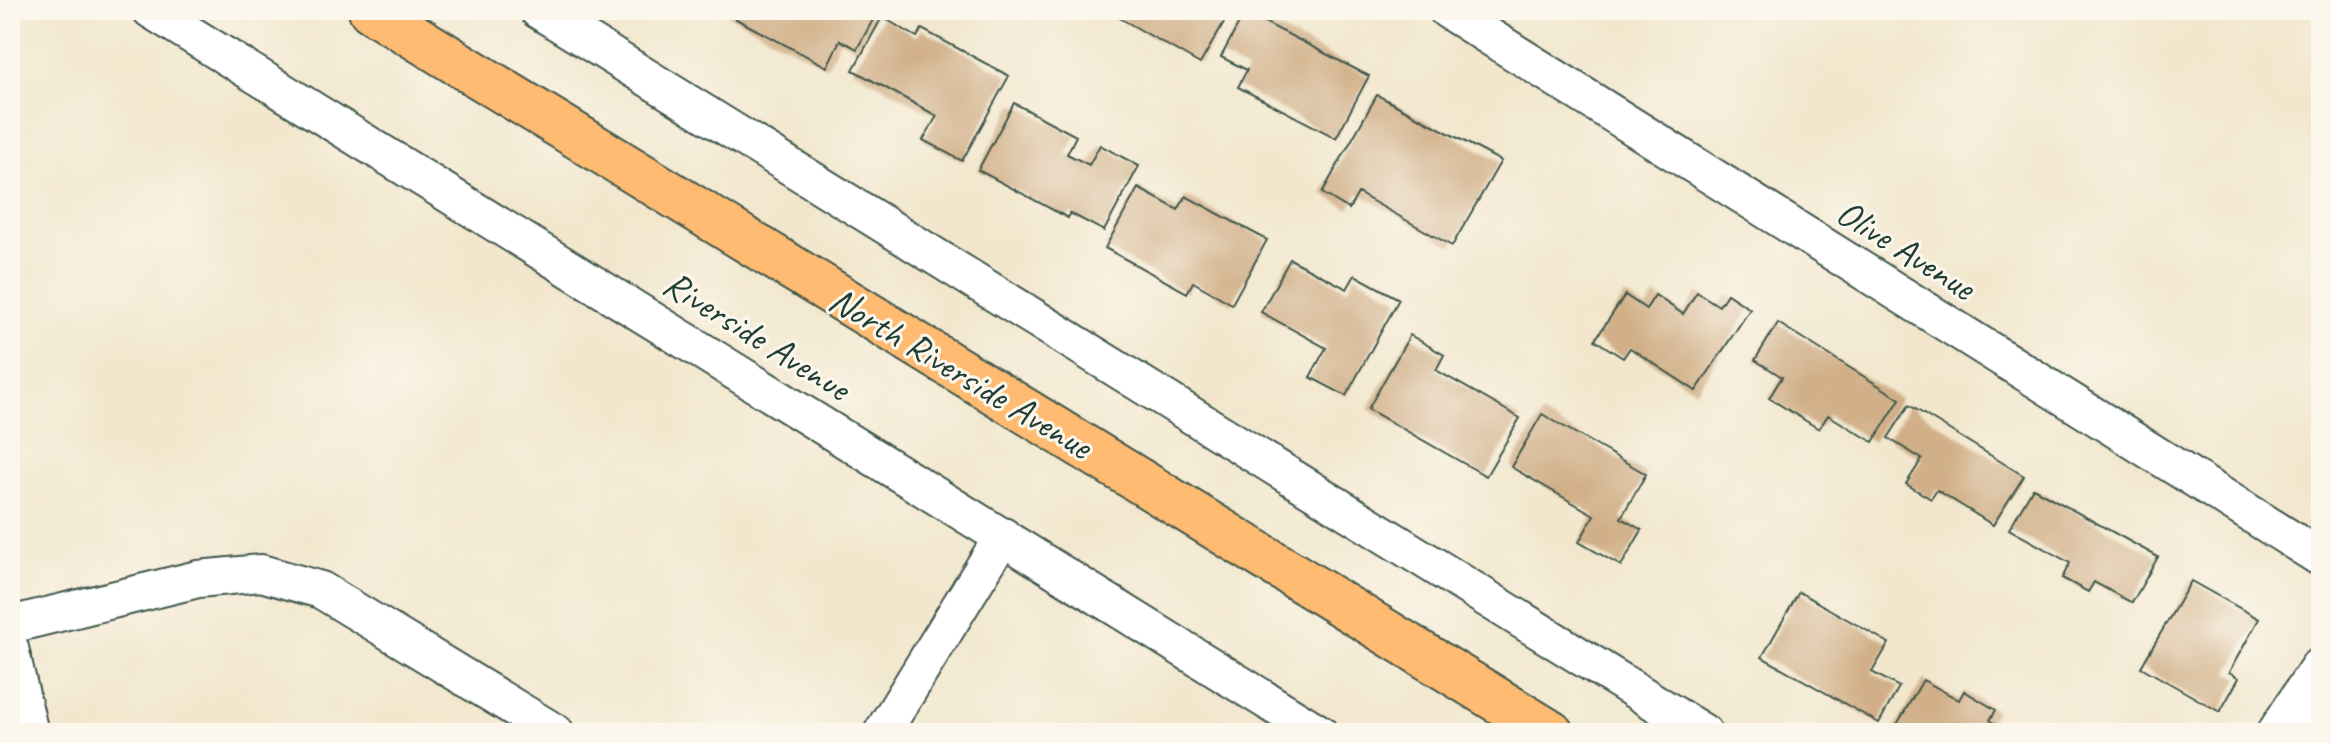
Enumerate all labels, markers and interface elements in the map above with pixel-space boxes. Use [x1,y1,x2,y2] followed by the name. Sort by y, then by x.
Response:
[1828,189,1986,312] street label: Olive Avenue
[655,260,861,413] street label: Riverside Avenue
[821,276,1103,471] street label: North Riverside Avenue

